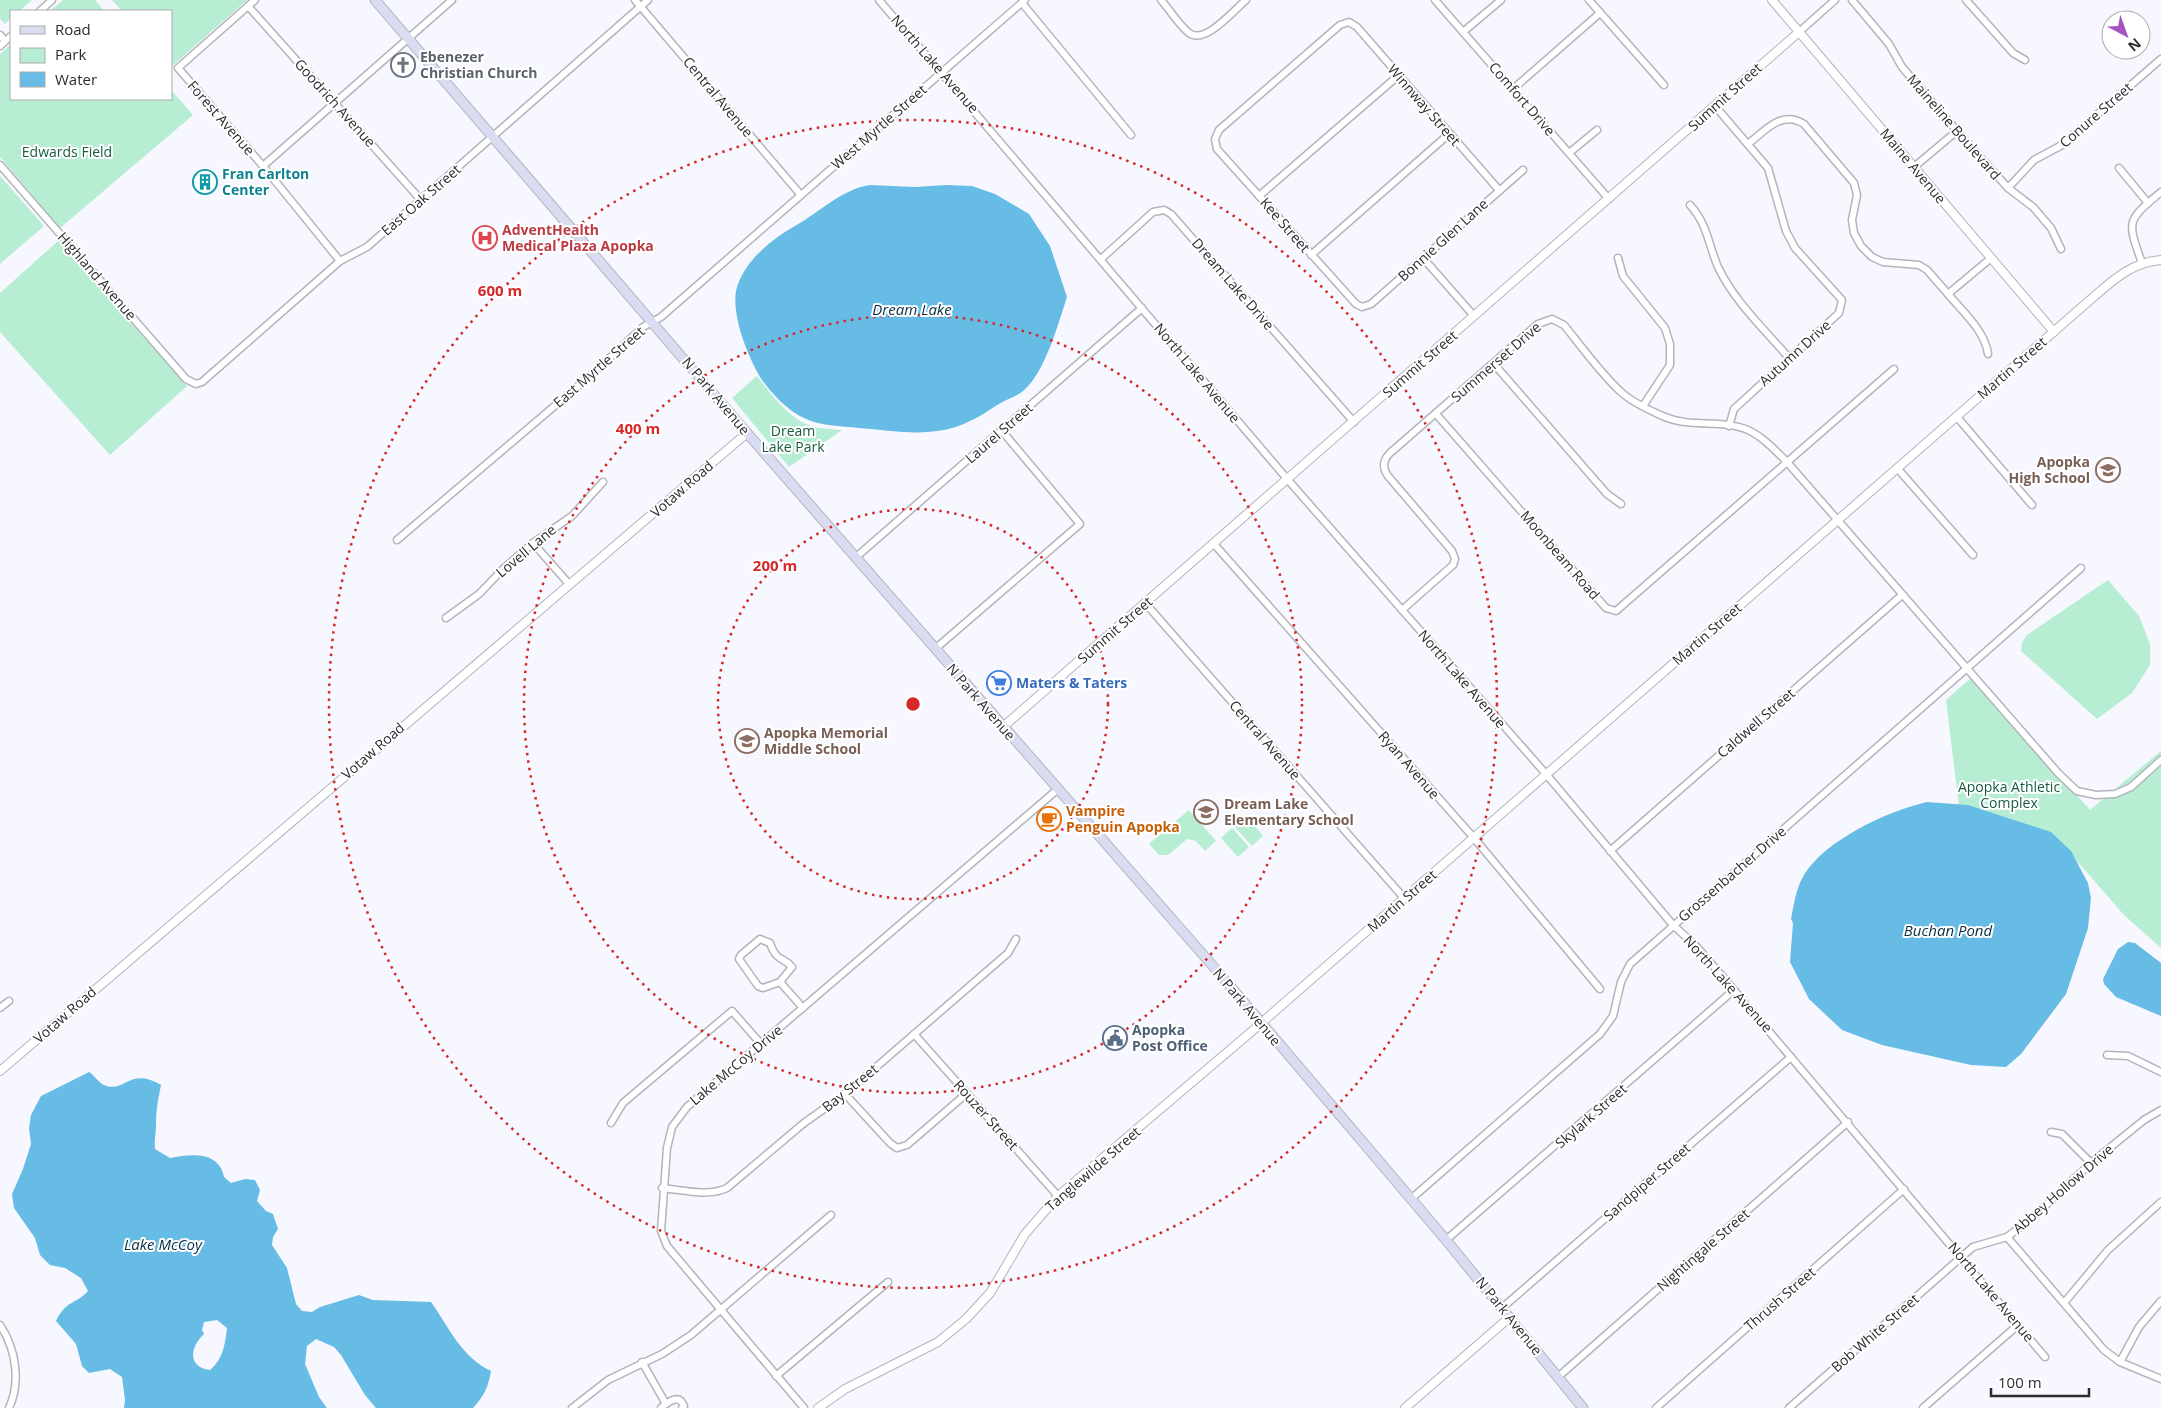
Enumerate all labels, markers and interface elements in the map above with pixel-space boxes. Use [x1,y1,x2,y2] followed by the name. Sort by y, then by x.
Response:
[10,10,172,100] legend
[887,10,984,117] street label: North Lake Avenue
[2101,10,2151,60] north arrow
[55,19,91,39] text: Road
[2124,34,2145,56] text: N
[55,44,86,64] text: Park
[420,47,537,82] place label: Ebenezer Christian Church
[390,52,416,78] church icon: Ebenezer Christian Church
[679,52,758,141] street label: Central Avenue
[291,55,380,151] street label: Goodrich Avenue
[1485,58,1560,140] street label: Comfort Drive
[1684,58,1766,135] street label: Summit Street
[1384,60,1465,149] street label: Winnway Street
[55,69,97,89] text: Water
[1903,70,2006,183] street label: Maineline Boulevard
[184,76,259,159] street label: Forest Avenue
[2055,78,2136,152] street label: Conure Street
[827,80,930,173] street label: West Myrtle Street
[1876,124,1951,207] street label: Maine Avenue
[22,142,112,161] park label: Edwards Field
[377,160,465,239] street label: East Oak Street
[222,164,309,199] place label: Fran Carlton Center
[192,169,218,195] building icon: Fran Carlton Center
[1256,193,1315,256] street label: Kee Street
[1394,194,1492,285] street label: Bonnie Glen Lane
[502,220,654,255] place label: AdventHealth Medical Plaza Apopka
[472,225,498,251] hospital icon: AdventHealth Medical Plaza Apopka
[54,228,141,324] street label: Highland Avenue
[1188,234,1279,334] street label: Dream Lake Drive
[478,280,522,300] text: 600 m
[872,299,952,319] water label: Dream Lake
[1755,315,1835,390] street label: Autumn Drive
[1447,317,1545,406] street label: Summerset Drive
[1150,319,1245,427] street label: North Lake Avenue
[549,322,648,412] street label: East Myrtle Street
[1378,326,1461,401] street label: Summit Street
[1973,332,2050,403] street label: Martin Street
[678,353,755,439] street label: N Park Avenue
[961,398,1036,467] street label: Laurel Street
[616,418,660,438] text: 400 m
[761,421,825,456] park label: Dream Lake Park
[2009,452,2090,487] place label: Apopka High School
[646,456,717,521] street label: Votaw Road
[2095,457,2121,483] school or university icon: Apopka High School
[1516,506,1604,603] street label: Moonbeam Road
[492,520,560,581] street label: Lovell Lane
[753,555,797,575] text: 200 m
[1073,592,1156,667] street label: Summit Street
[1668,598,1745,669] street label: Martin Street
[1414,625,1511,732] street label: North Lake Avenue
[943,659,1020,744] street label: N Park Avenue
[986,670,1012,696] supermarket icon: Maters & Taters
[1016,673,1127,692] place label: Maters & Taters
[1713,684,1799,762] street label: Caldwell Street
[904,695,922,713] centre of rings
[1226,696,1305,784] street label: Central Avenue
[337,718,408,783] street label: Votaw Road
[764,723,888,758] place label: Apopka Memorial Middle School
[1375,727,1444,803] street label: Ryan Avenue
[734,728,760,754] school or university icon: Apopka Memorial Middle School
[1958,777,2060,812] park label: Apopka Athletic Complex
[1224,794,1354,829] place label: Dream Lake Elementary School
[1193,799,1219,825] school or university icon: Dream Lake Elementary School
[1066,801,1180,836] place label: Vampire Penguin Apopka
[1036,806,1062,832] cafe icon: Vampire Penguin Apopka
[1674,821,1790,926] street label: Grossenbacher Drive
[1363,865,1440,936] street label: Martin Street
[1904,920,1993,940] water label: Buchan Pond
[1680,931,1777,1036] street label: North Lake Avenue
[1209,964,1286,1050] street label: N Park Avenue
[29,982,100,1047] street label: Votaw Road
[685,1020,786,1109] street label: Lake McCoy Drive
[1132,1020,1208,1055] place label: Apopka Post Office
[1102,1025,1128,1051] public building icon: Apopka Post Office
[818,1059,882,1116] street label: Bay Street
[950,1075,1023,1154] street label: Rouzer Street
[1551,1079,1631,1152] street label: Skylark Street
[1041,1122,1144,1215] street label: Tanglewilde Street
[1599,1138,1694,1225] street label: Sandpiper Street
[2008,1140,2117,1238] street label: Abbey Hollow Drive
[1652,1204,1753,1295] street label: Nightingale Street
[124,1234,203,1254] water label: Lake McCoy
[1944,1238,2039,1346] street label: North Lake Avenue
[1740,1262,1819,1335] street label: Thrush Street
[1472,1272,1547,1359] street label: N Park Avenue
[1827,1289,1923,1376] street label: Bob White Street
[1991,1366,2088,1398] scale bar
[1998,1372,2042,1392] text: 100 m

